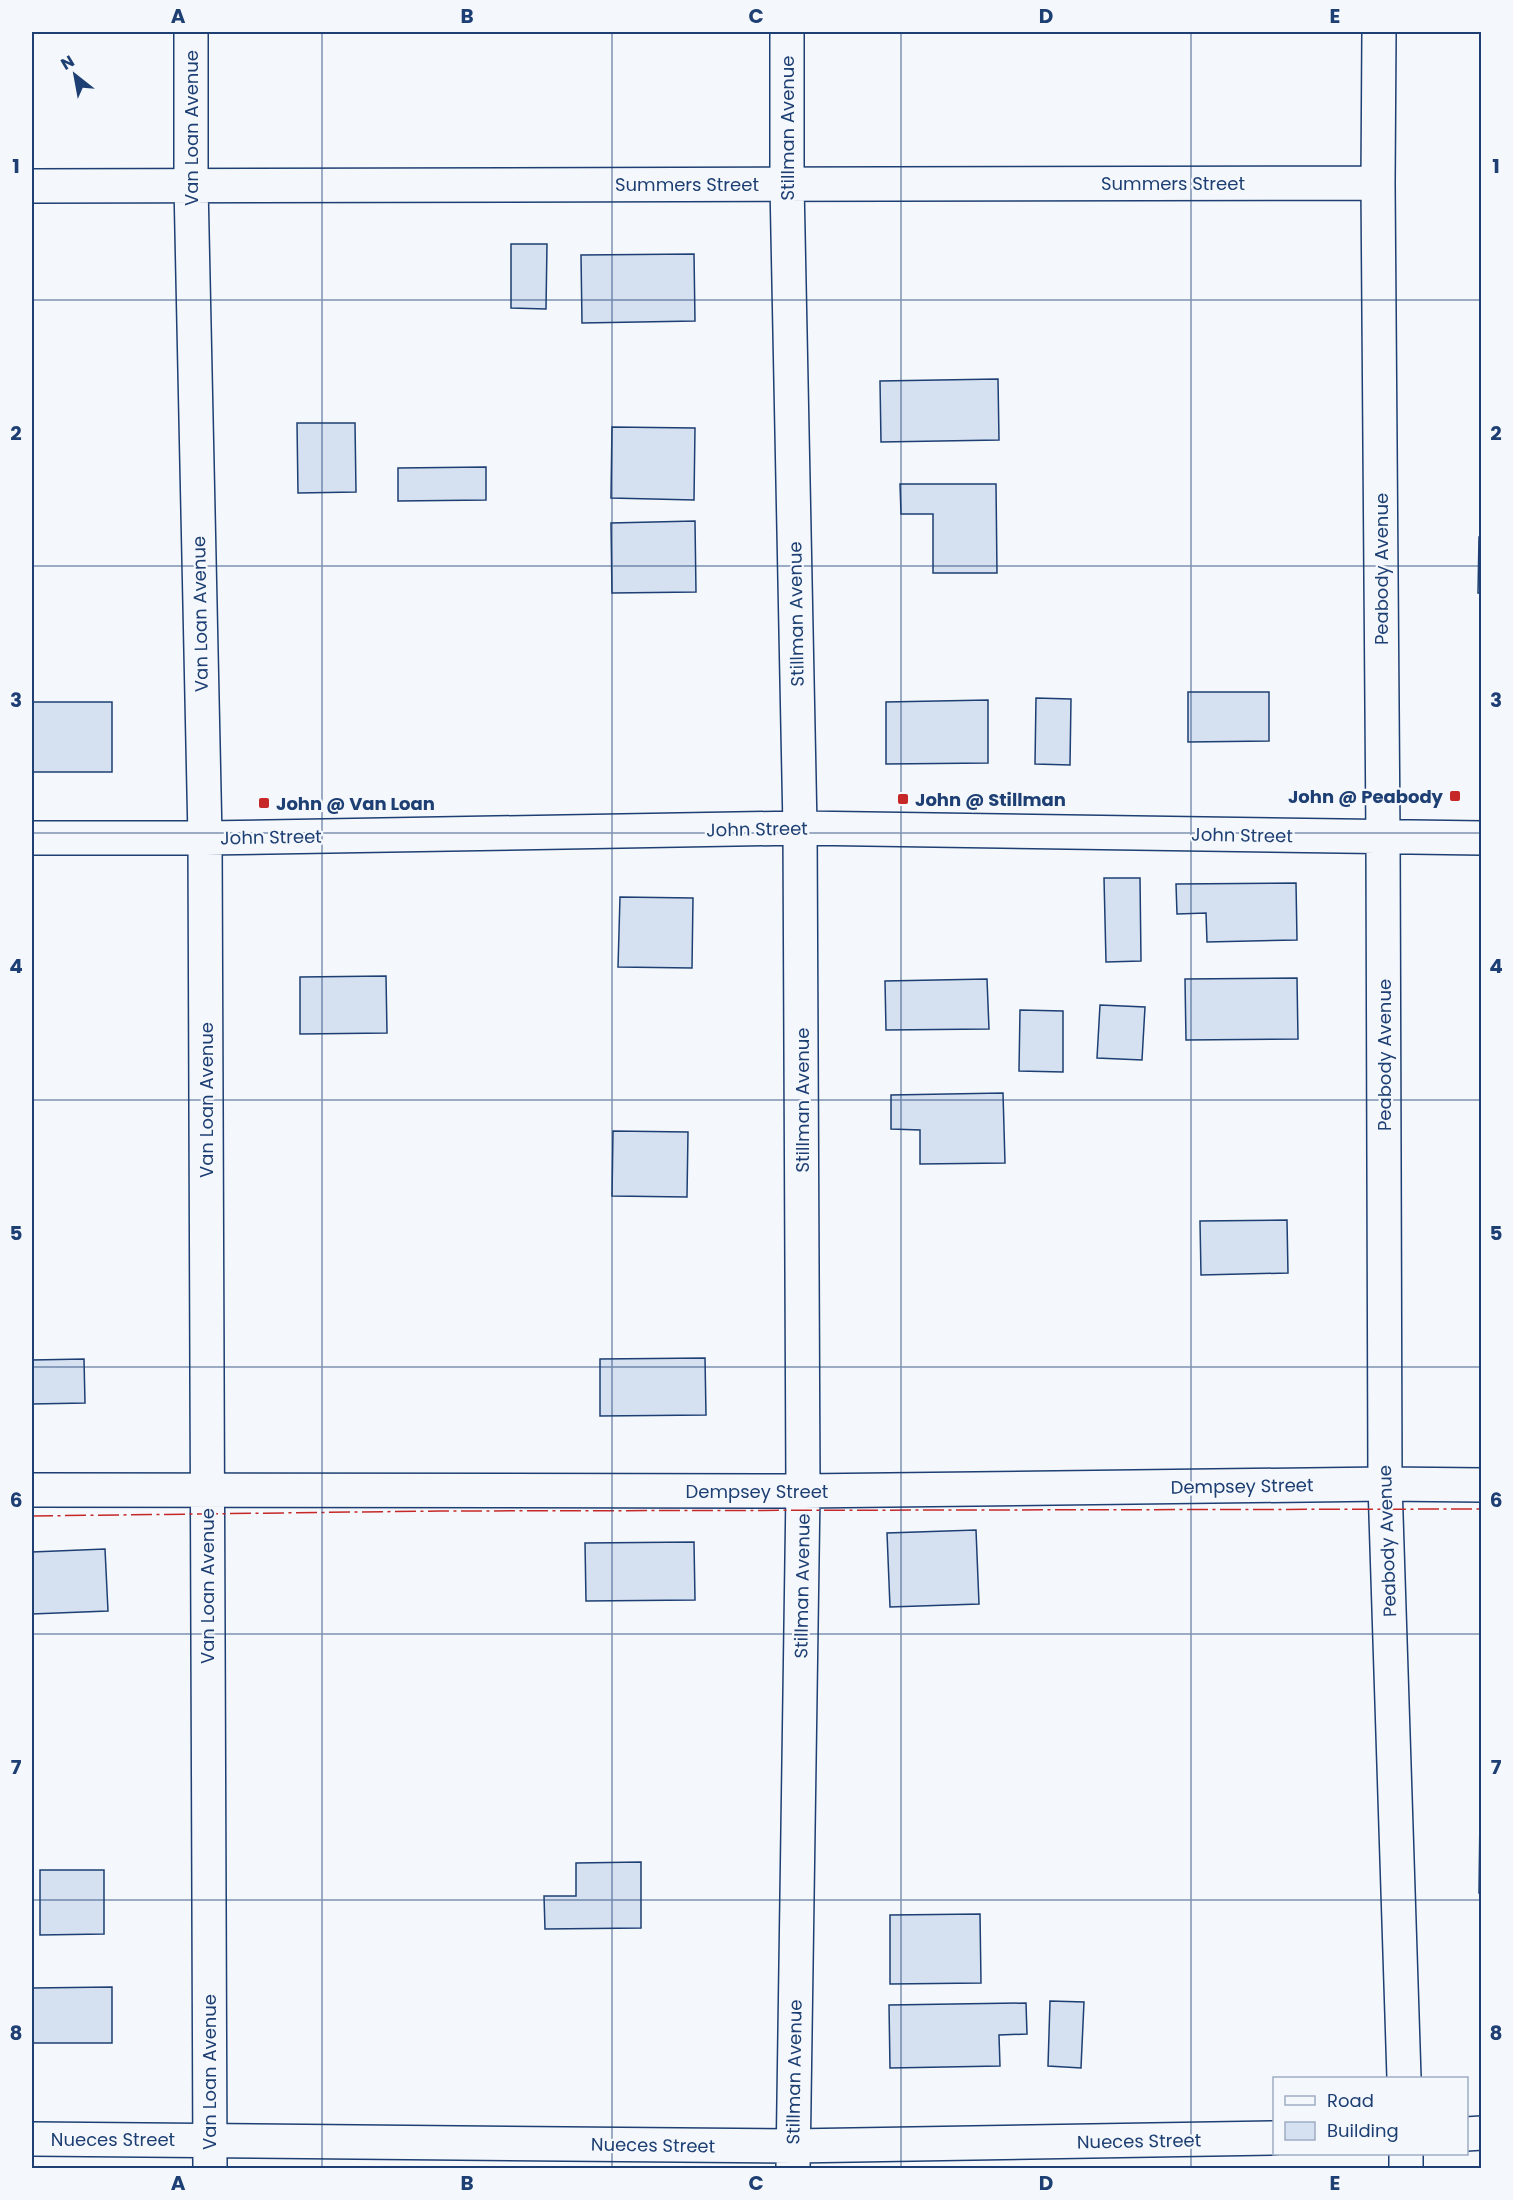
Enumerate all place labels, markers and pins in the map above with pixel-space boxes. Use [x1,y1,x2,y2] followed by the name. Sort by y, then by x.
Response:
[1288,784,1444,809] place label: John @ Peabody
[915,787,1066,812] place label: John @ Stillman
[1448,789,1462,803] marker: John @ Peabody
[276,791,435,816] place label: John @ Van Loan
[896,792,910,806] marker: John @ Stillman
[257,796,271,810] marker: John @ Van Loan

